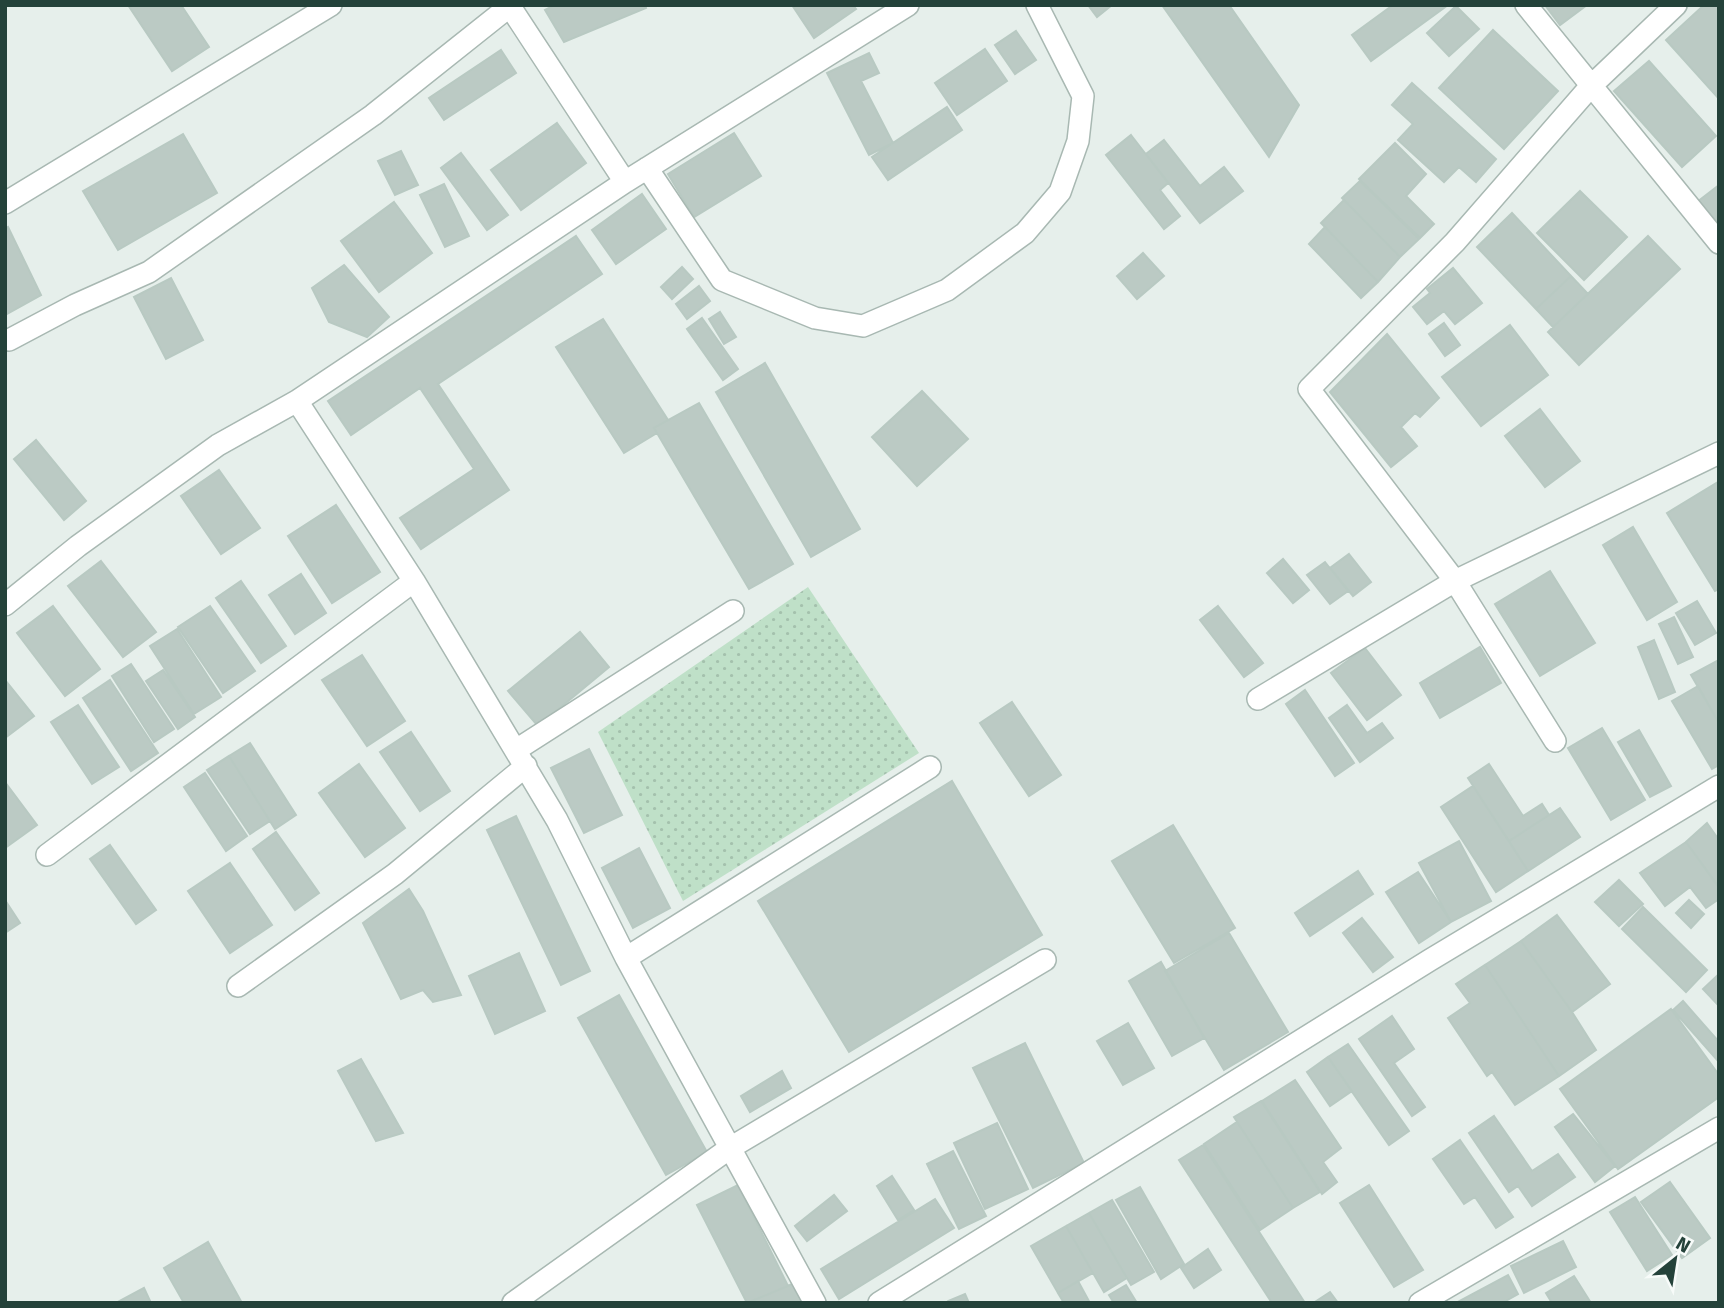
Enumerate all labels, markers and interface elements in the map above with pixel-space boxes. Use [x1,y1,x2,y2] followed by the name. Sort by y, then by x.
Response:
[1640,1224,1710,1294] north arrow
[1672,1232,1694,1258] text: N

